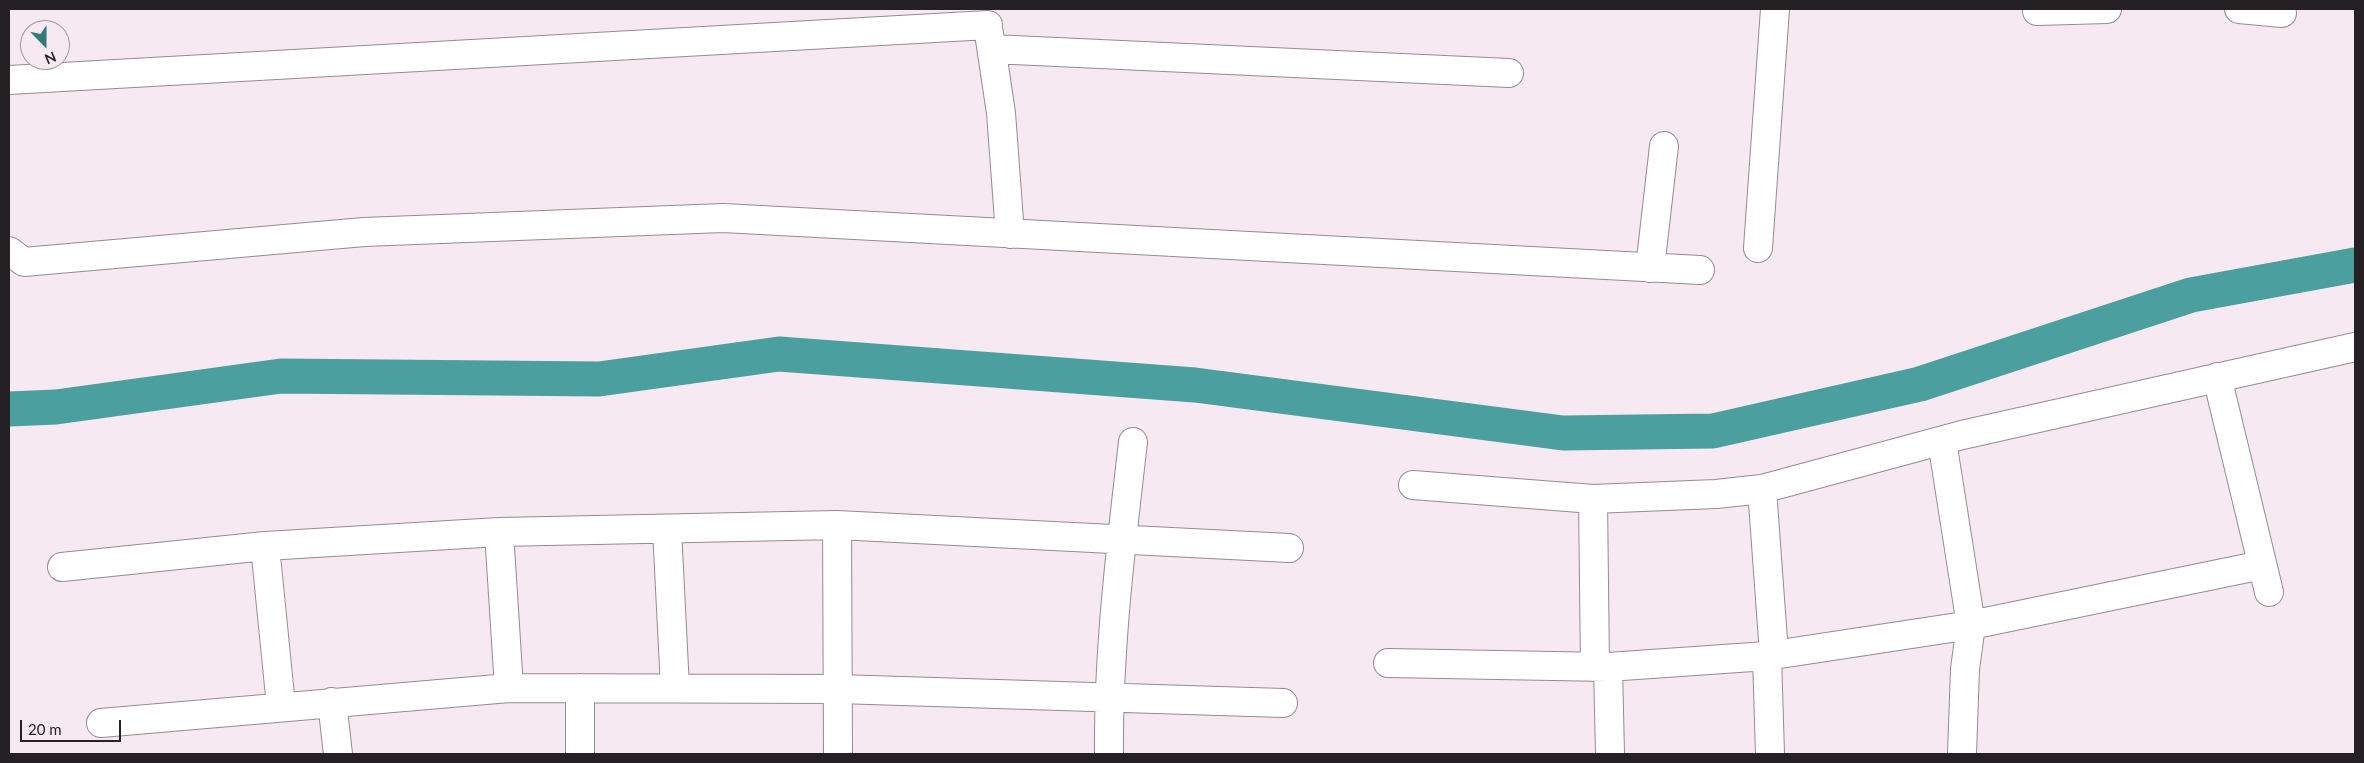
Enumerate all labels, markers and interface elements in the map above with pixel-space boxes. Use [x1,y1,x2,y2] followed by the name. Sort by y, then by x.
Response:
[20,20,70,70] north arrow
[42,49,59,68] text: N
[22,710,124,742] scale bar
[28,720,62,738] text: 20 m

